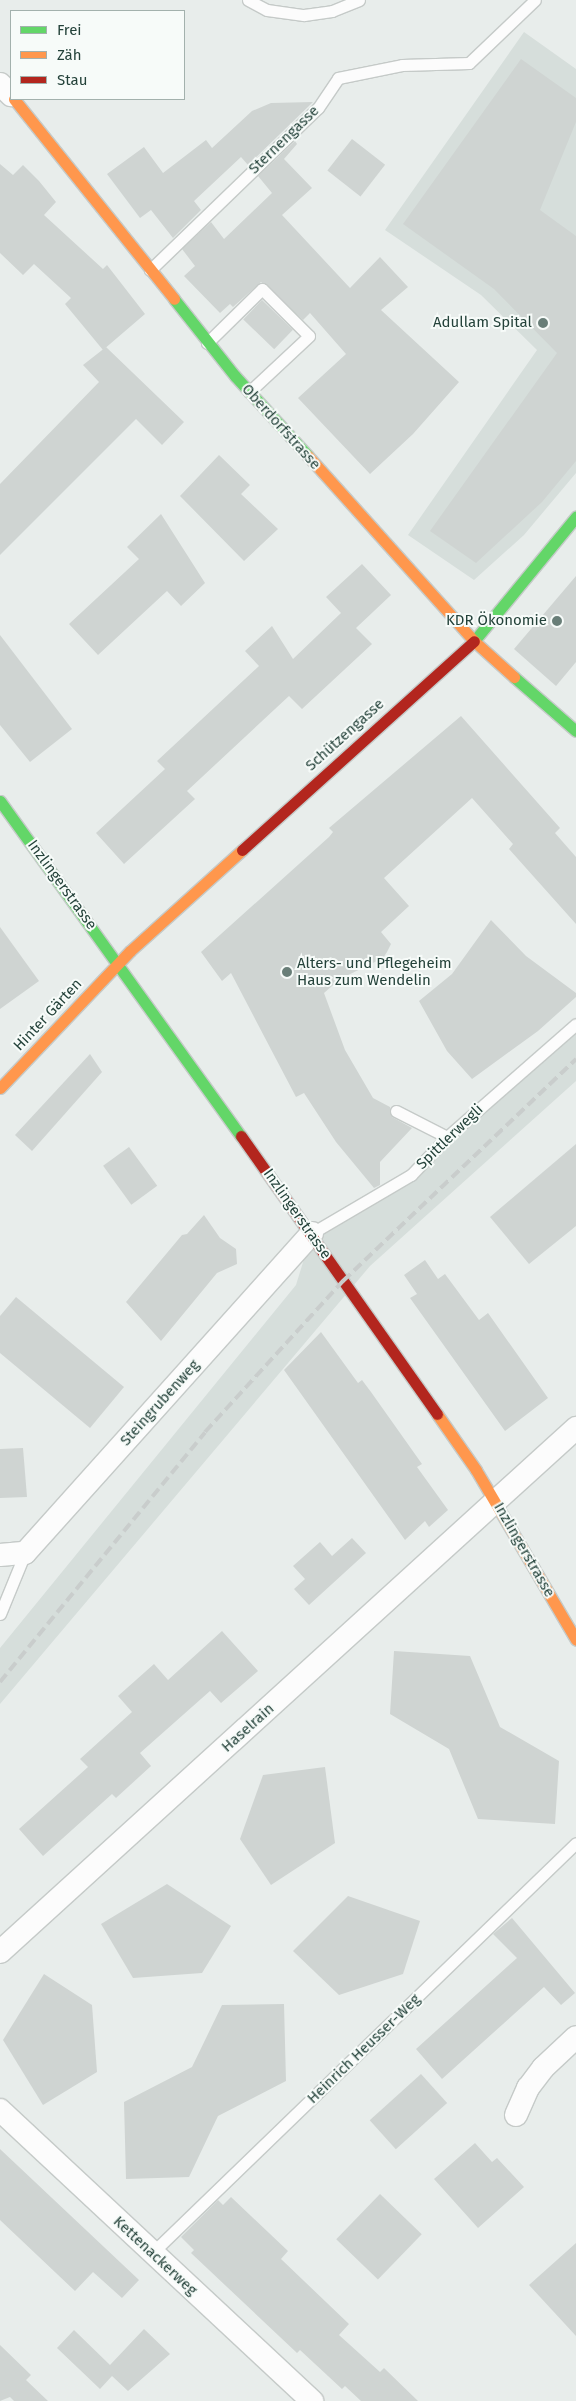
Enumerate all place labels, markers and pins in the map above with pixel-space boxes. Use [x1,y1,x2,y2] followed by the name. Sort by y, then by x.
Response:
[433,314,532,332] place label: Adullam Spital
[536,316,550,330] marker: Adullam Spital
[446,612,547,630] place label: KDR Ökonomie
[551,615,563,627] marker: KDR Ökonomie
[297,954,452,989] place label: Alters- und Pflegeheim Haus zum Wendelin
[281,966,293,978] marker: Alters- und Pflegeheim Haus zum Wendelin

